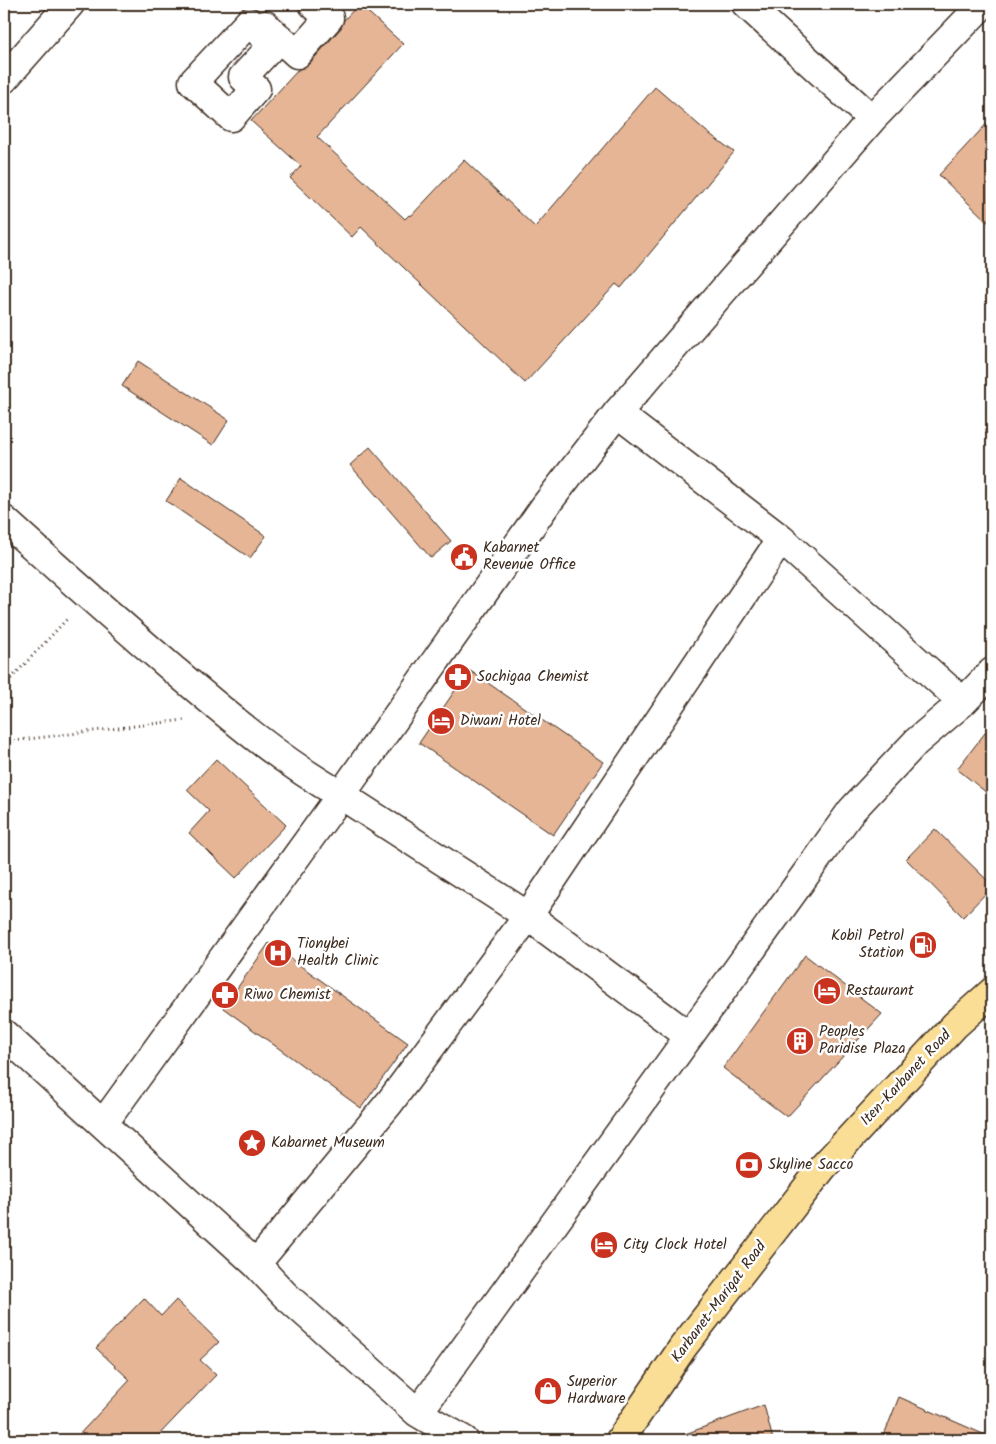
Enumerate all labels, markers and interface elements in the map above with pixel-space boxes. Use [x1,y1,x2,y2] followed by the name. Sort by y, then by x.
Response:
[483,536,576,577] place label: Kabarnet Revenue Office
[449,542,479,572] public building icon: Kabarnet Revenue Office
[443,662,473,692] pharmacy icon: Sochigaa Chemist
[477,665,589,689] place label: Sochigaa Chemist
[426,706,456,736] hotel icon: Diwani Hotel
[460,709,541,733] place label: Diwani Hotel
[831,924,904,965] place label: Kobil Petrol Station
[908,930,938,960] fuel station icon: Kobil Petrol Station
[297,932,379,973] place label: Tionybei Health Clinic
[263,938,293,968] hospital icon: Tionybei Health Clinic
[812,976,842,1006] hotel icon: Restaurant
[846,979,914,1003] place label: Restaurant
[210,980,240,1010] pharmacy icon: Riwo Chemist
[244,983,331,1007] place label: Riwo Chemist
[819,1020,905,1061] place label: Peoples Paridise Plaza
[855,1024,958,1132] street label: Iten-Karbanet Road
[785,1026,815,1056] building icon: Peoples Paridise Plaza
[237,1128,267,1158] place icon: Kabarnet Museum
[271,1131,385,1155] place label: Kabarnet Museum
[734,1150,764,1180] bank icon: Skyline Sacco
[768,1153,853,1177] place label: Skyline Sacco
[589,1230,619,1260] hotel icon: City Clock Hotel
[623,1233,727,1257] place label: City Clock Hotel
[665,1236,773,1368] street label: Karbanet-Marigat Road
[567,1370,626,1411] place label: Superior Hardware
[533,1376,563,1406] shop icon: Superior Hardware

